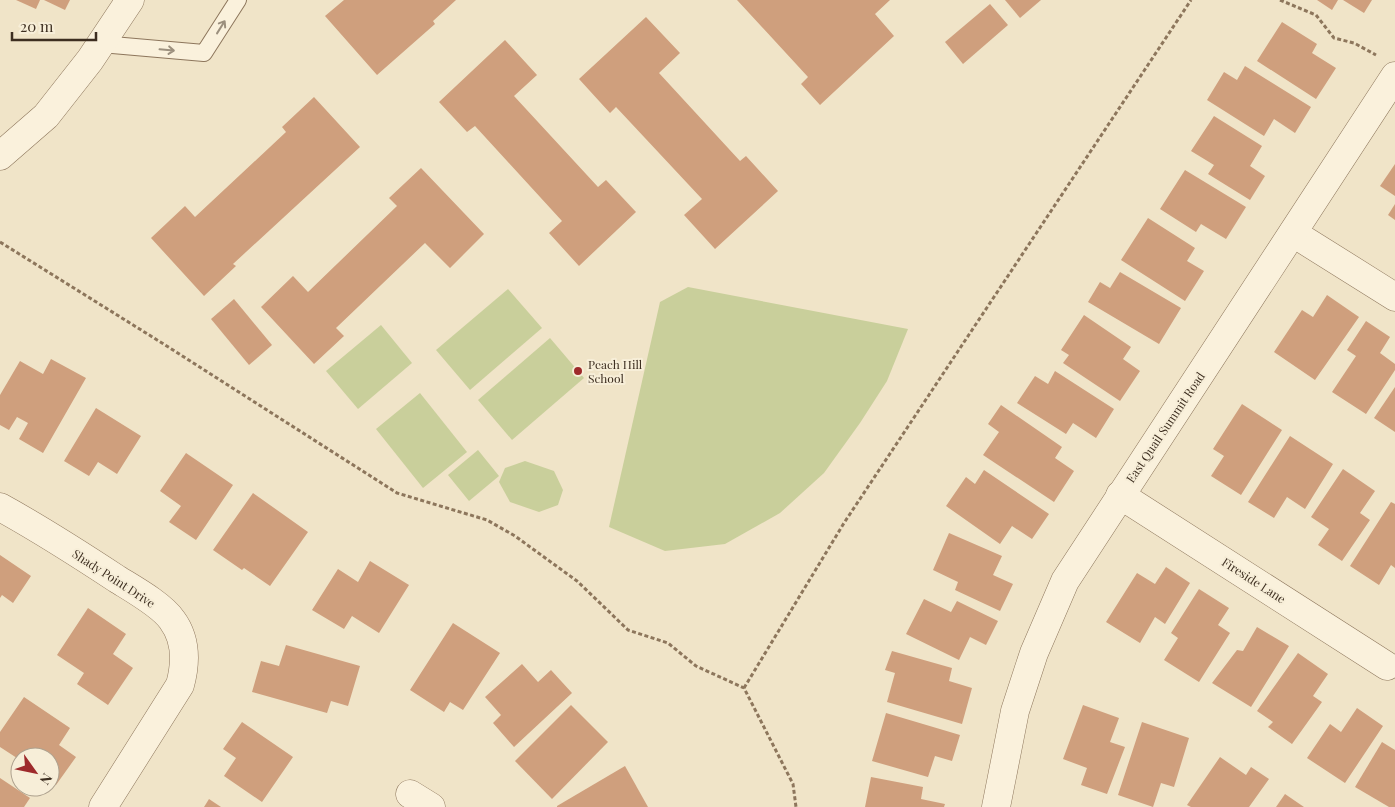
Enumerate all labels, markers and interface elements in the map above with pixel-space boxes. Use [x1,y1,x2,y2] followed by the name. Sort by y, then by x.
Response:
[12,10,96,42] scale bar
[20,16,54,36] text: 20 m
[216,20,226,34] one-way arrow
[158,45,174,55] one-way arrow
[588,356,643,386] place label: Peach Hill School
[572,365,584,377] marker: Peach Hill School
[1122,369,1208,485] street label: East Quail Summit Road
[69,545,159,611] street label: Shady Point Drive
[1219,553,1289,607] street label: Fireside Lane
[10,747,60,797] north arrow
[36,770,57,789] text: N

